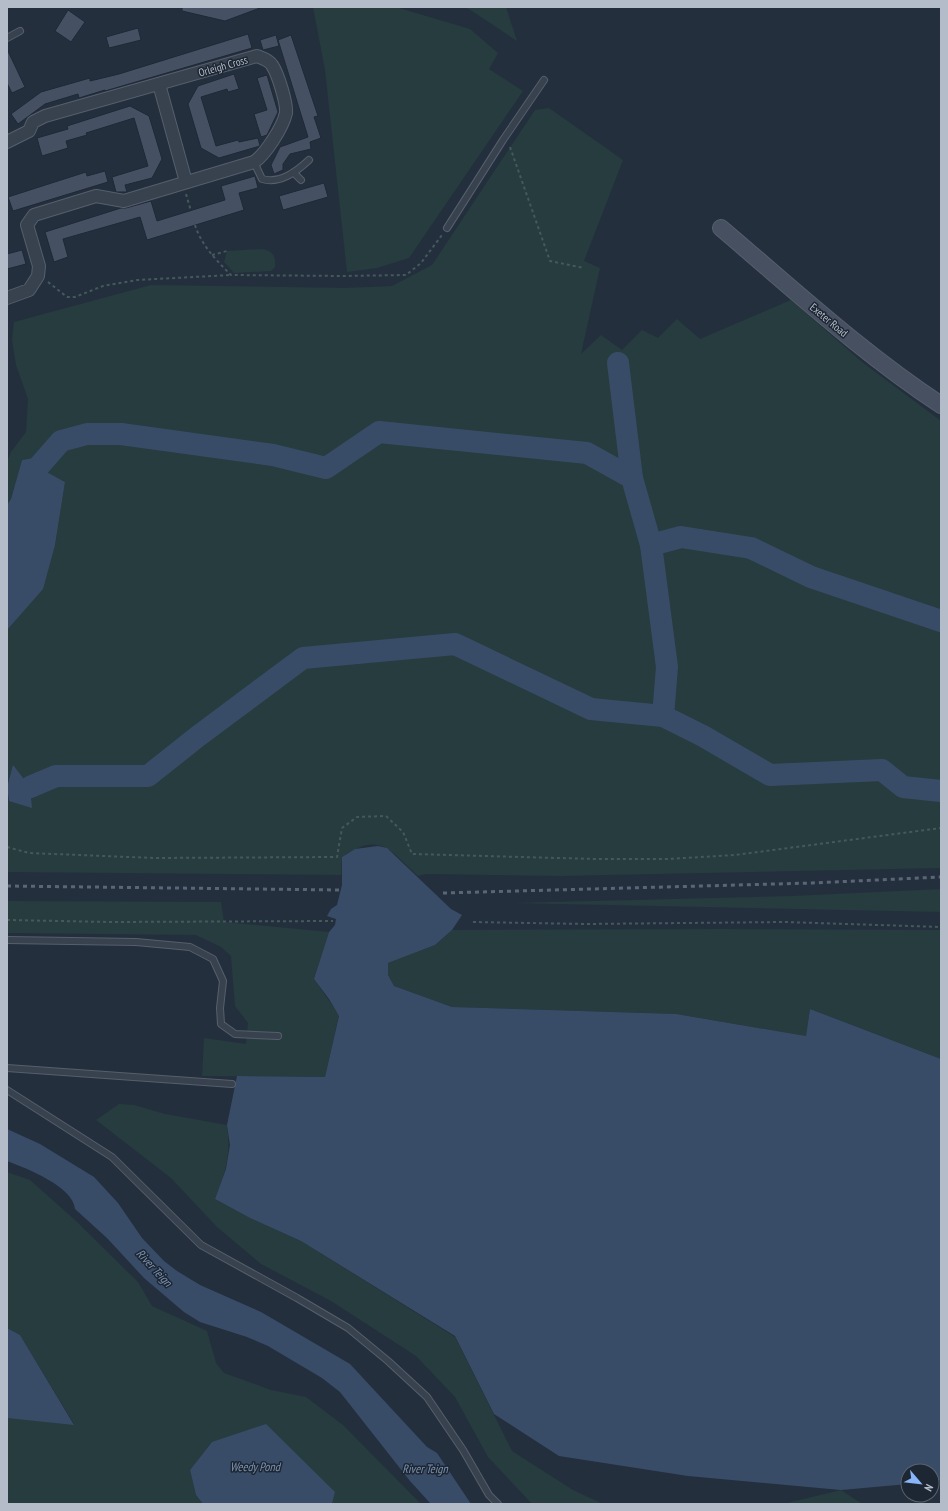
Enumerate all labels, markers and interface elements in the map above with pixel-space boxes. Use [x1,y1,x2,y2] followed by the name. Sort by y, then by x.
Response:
[197,52,249,80] street label: Orleigh Cross
[807,300,851,340] street label: Exeter Road
[133,1246,176,1290] water label: River Teign
[230,1459,282,1474] water label: Weedy Pond
[402,1461,449,1476] water label: River Teign
[900,1463,940,1503] north arrow
[921,1482,936,1494] text: N

